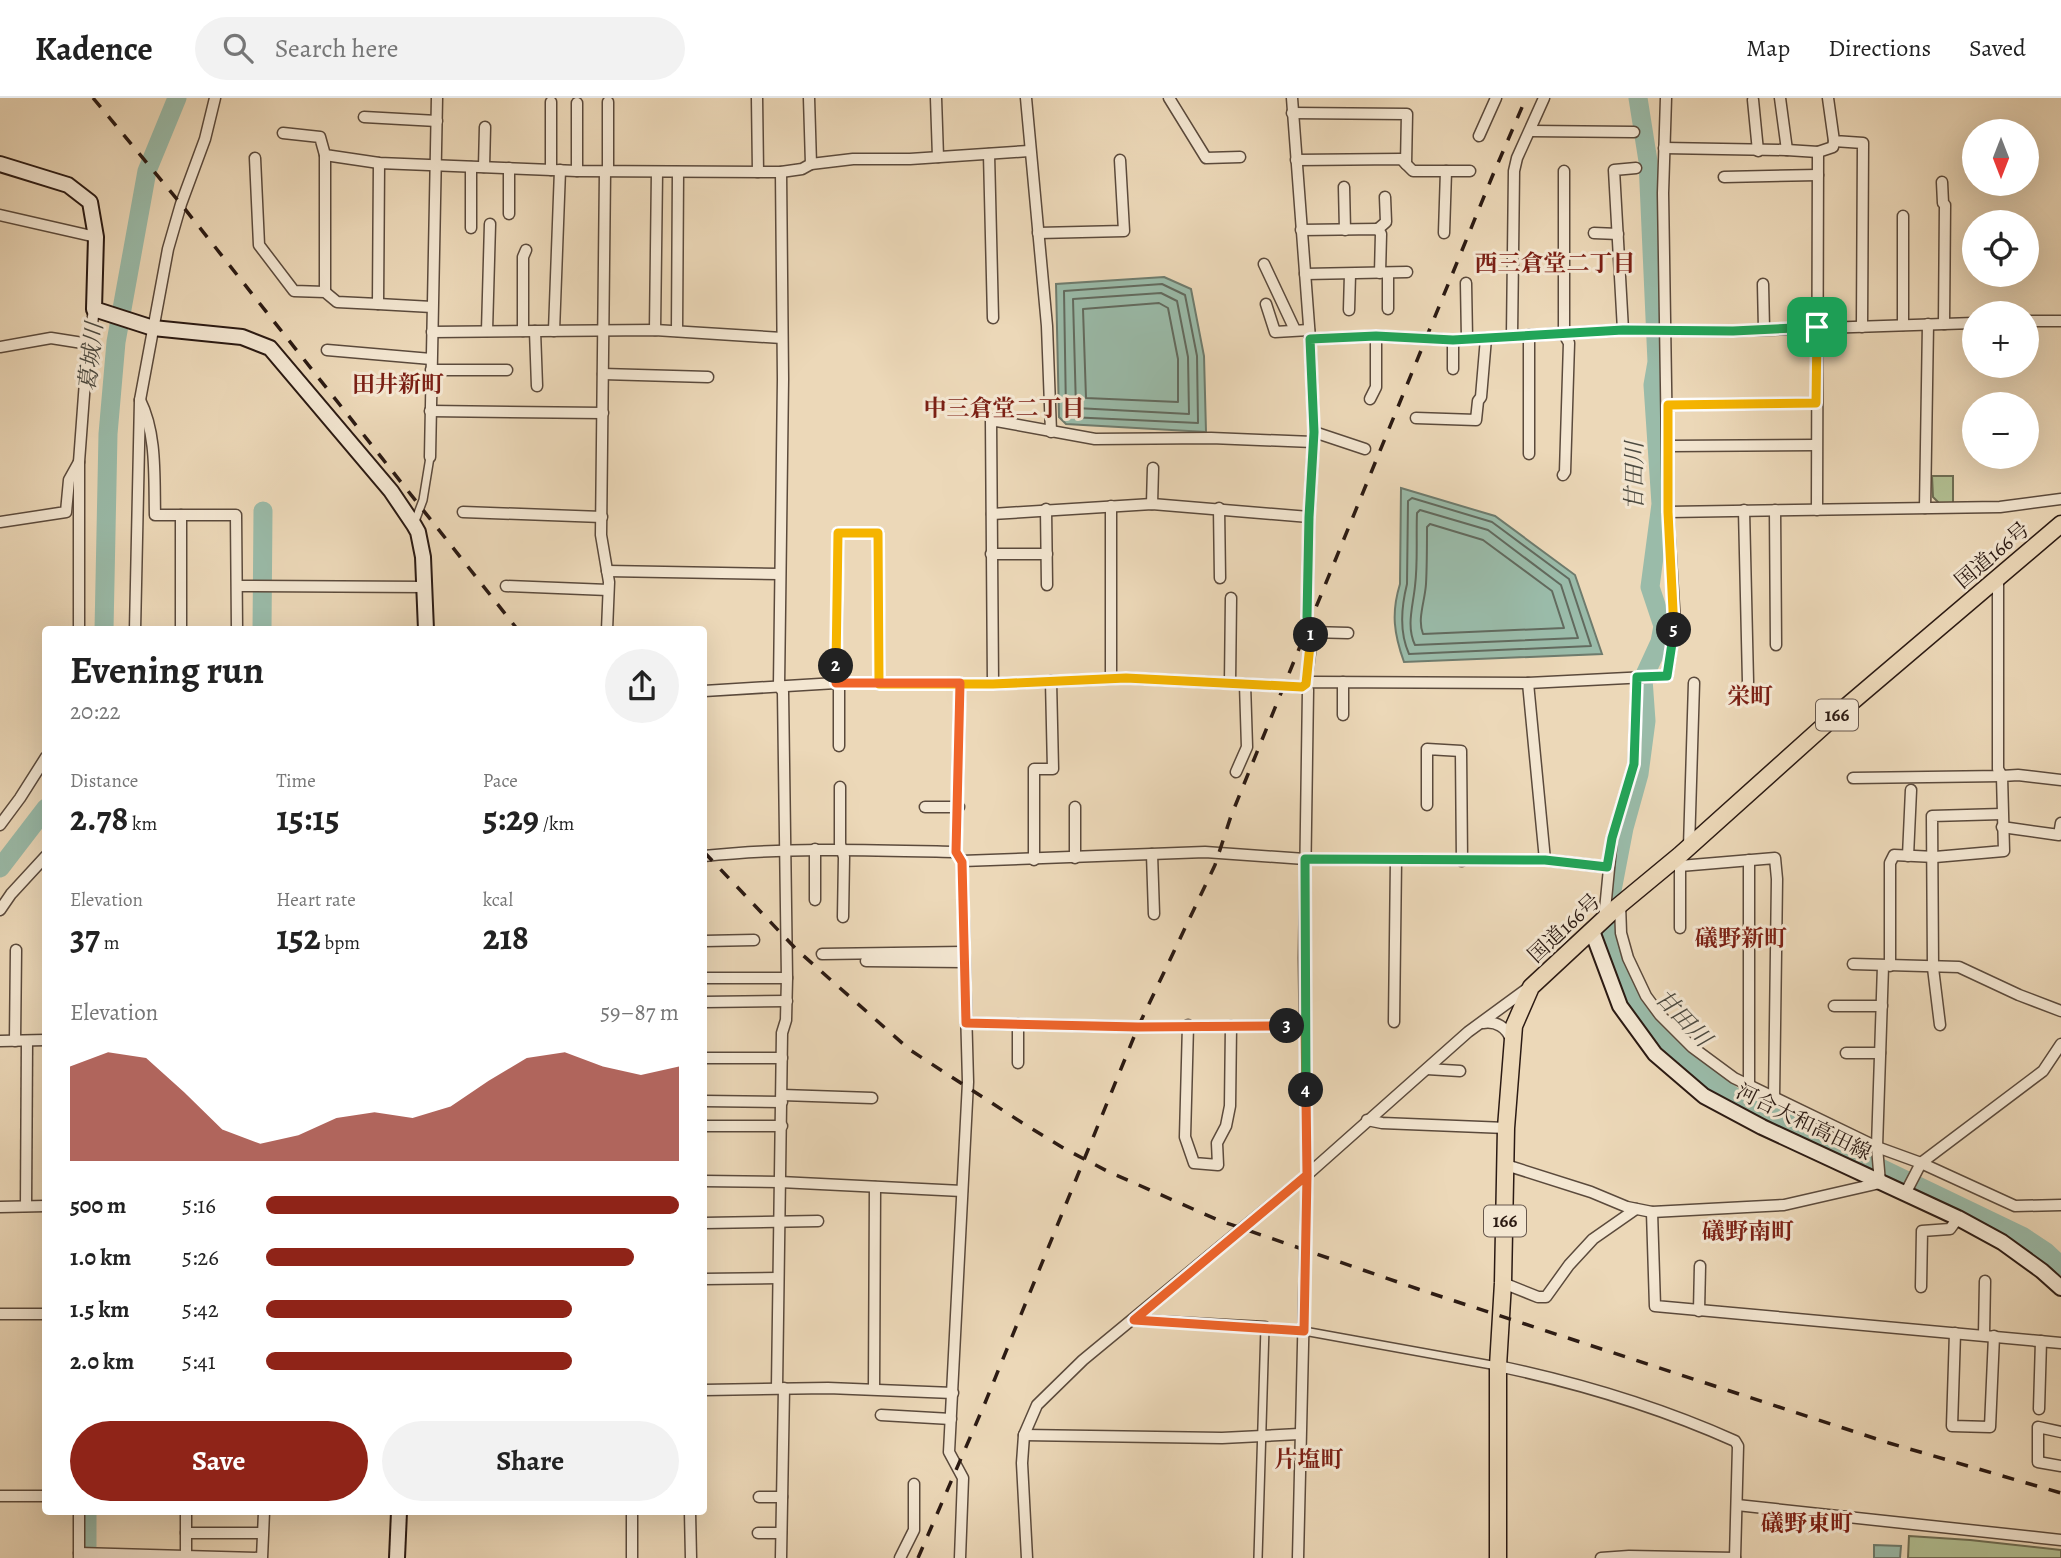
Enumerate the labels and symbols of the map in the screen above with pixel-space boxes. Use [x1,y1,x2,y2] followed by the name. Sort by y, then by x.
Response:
[1962,119,2039,196] north arrow
[1475,248,1636,279] district label: 西三倉堂二丁目
[1787,297,1847,357] pin
[72,318,110,393] water label: 葛城川
[352,369,444,400] district label: 田井新町
[924,393,1085,424] district label: 中三倉堂二丁目
[1619,439,1650,511] water label: 甘田川
[1949,515,2035,595] street label: 国道166号
[1656,612,1692,648] pin: 5
[1294,618,1328,652] pin: 1
[818,648,854,684] pin: 2
[1727,681,1773,712] district label: 栄町
[1816,700,1858,730] road number: 166
[1522,887,1606,969] street label: 国道166号
[1695,923,1787,954] district label: 礒野新町
[1648,982,1720,1056] water label: 甘田川
[1270,1009,1304,1044] pin: 3
[1288,1072,1324,1108] pin: 4
[1732,1077,1876,1167] street label: 河合大和高田線
[1484,1205,1526,1236] road number: 166
[1702,1216,1794,1247] district label: 礒野南町
[1275,1444,1344,1475] district label: 片塩町
[1761,1508,1853,1539] district label: 礒野東町

